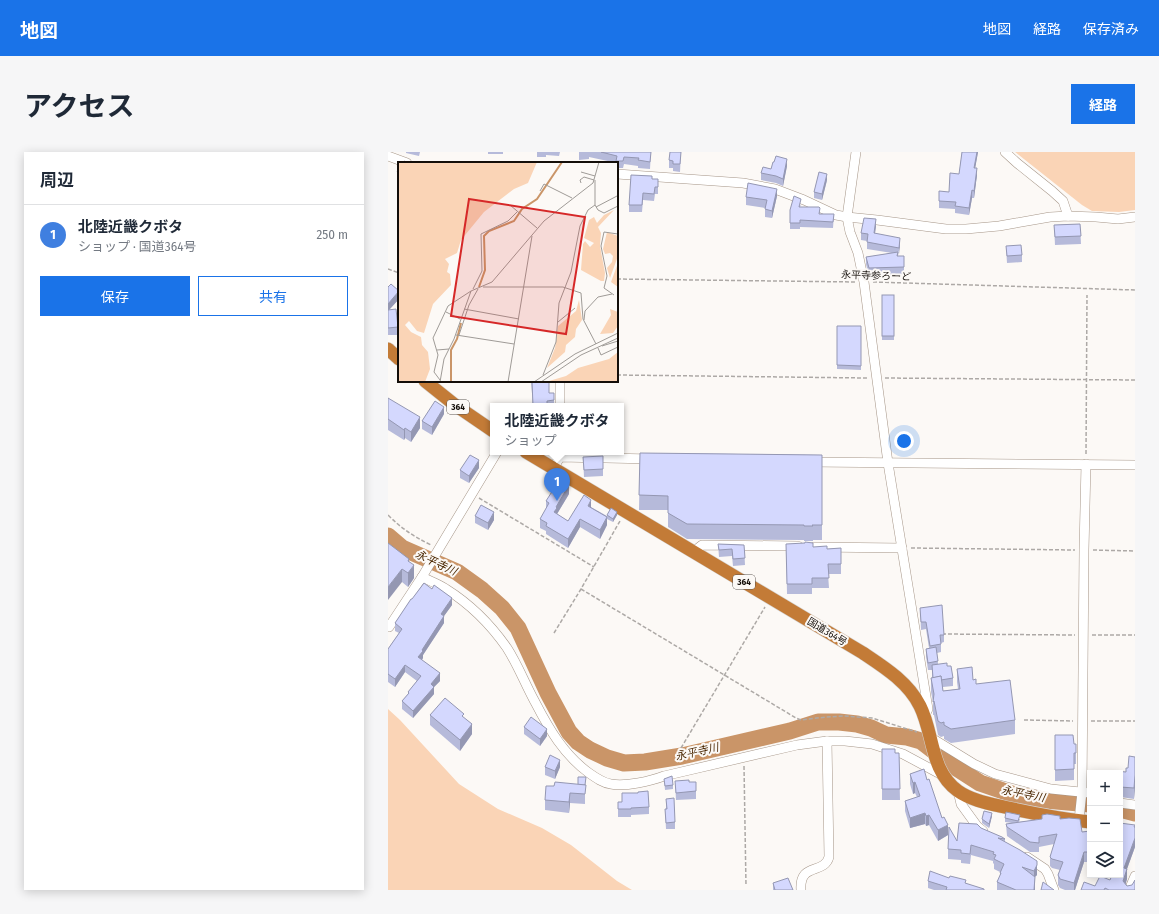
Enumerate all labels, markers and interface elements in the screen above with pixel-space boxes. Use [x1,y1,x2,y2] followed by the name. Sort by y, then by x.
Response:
[20,19,58,42] text: 地図
[983,21,1011,38] text: 地図
[1033,21,1061,38] text: 経路
[1083,21,1139,38] text: 保存済み
[1071,84,1135,124] button: 経路
[24,90,135,123] text: アクセス
[398,162,618,382] inset map
[40,170,74,191] text: 周辺
[78,218,183,236] text: 北陸近畿クボタ
[50,227,56,242] text: 1
[316,227,348,242] text: 250 m
[78,239,196,254] text: ショップ · 国道364号
[841,269,911,283] street label: 永平寺参ろーど
[40,276,190,316] button: 保存
[198,276,348,316] button: 共有
[447,400,469,414] road number: 364
[490,403,624,455] popup
[504,412,610,430] text: 北陸近畿クボタ
[894,431,914,451] your location
[504,433,557,448] text: ショップ
[544,468,570,501] pin: 1
[413,548,460,579] water label: 永平寺川
[733,575,755,589] road number: 364
[805,615,849,649] street label: 国道364号
[674,740,721,763] water label: 永平寺川
[1087,770,1123,878] map controls
[1087,770,1123,806] button: +
[1000,783,1047,805] water label: 永平寺川
[1087,806,1123,842] button: −
[1087,842,1123,878] button: layers

